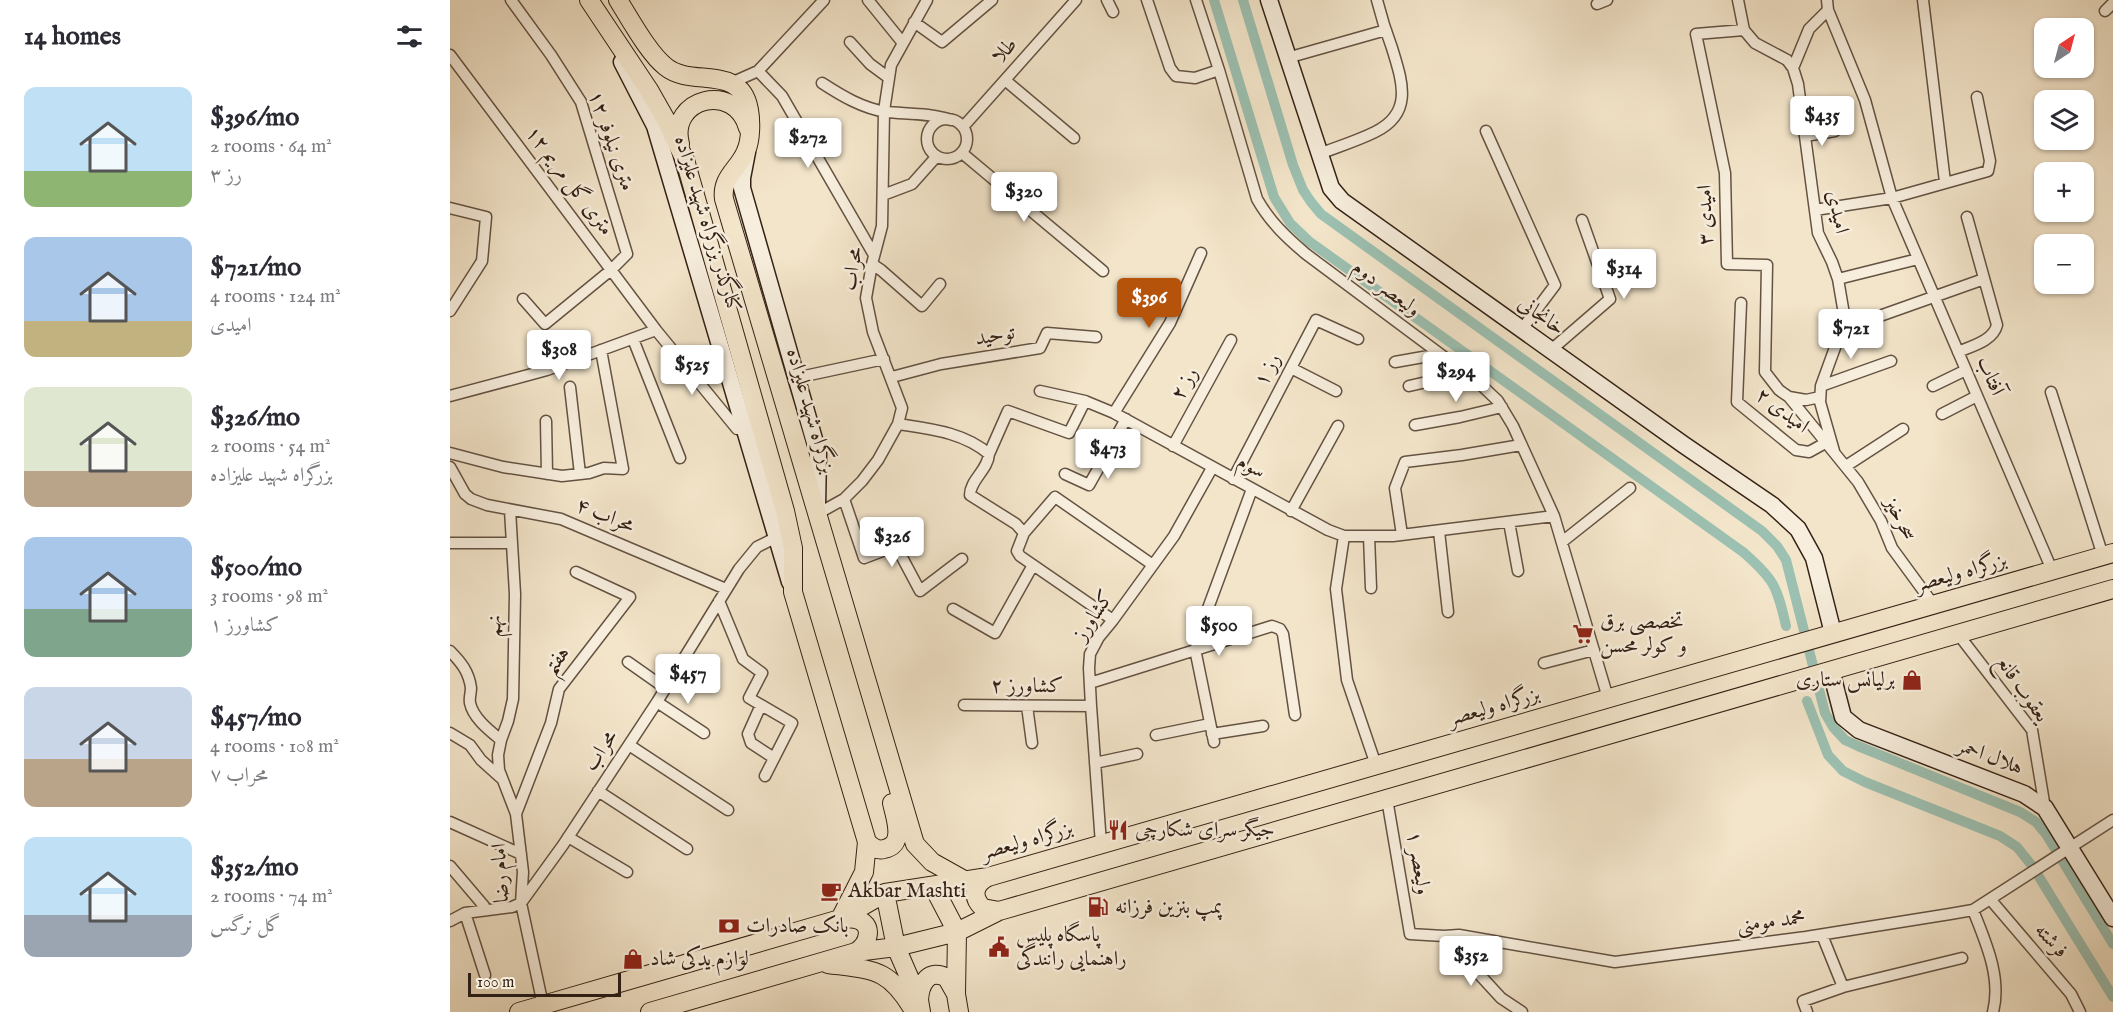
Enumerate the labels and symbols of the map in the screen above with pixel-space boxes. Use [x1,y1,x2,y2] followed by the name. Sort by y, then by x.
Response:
[2034,18,2094,78] north arrow
[986,32,1024,70] street label: طلا
[581,87,641,195] street label: ۱۲ متری نیلوفر
[1786,96,1858,147] pin: $435
[772,118,844,169] pin: $272
[517,120,620,243] street label: ۱۲ متری گل مریم
[667,131,750,316] street label: کنارگذر بزرگراه شهید علیزاده
[988,172,1060,223] pin: $320
[1692,184,1720,246] street label: امیدی ۳
[1819,188,1855,236] street label: امیدی
[836,245,870,293] street label: محراب
[1588,249,1660,300] pin: $314
[1344,254,1426,326] street label: ولیعصر دوم
[1113,278,1185,329] pin: $396
[1512,290,1570,342] street label: خانجانی
[1815,309,1887,360] pin: $721
[973,319,1018,353] street label: توحید
[523,330,595,381] pin: $308
[656,345,728,396] pin: $525
[779,345,843,477] street label: بزرگراه شهید علیزاده
[1248,349,1288,391] street label: رز ۱
[1420,352,1492,403] pin: $294
[1970,352,2012,402] street label: آفتاب
[1165,363,1205,405] street label: رز ۲
[1750,382,1814,440] street label: امیدی ۲
[1072,429,1144,480] pin: $473
[1231,448,1270,488] street label: سوم
[1876,491,1923,546] street label: سحرخیز
[572,492,639,540] street label: محراب ۴
[856,517,928,568] pin: $326
[1910,545,2010,599] street label: بزرگراه ولیعصر
[1066,585,1120,648] street label: کشاورز
[1183,606,1255,657] pin: $500
[1600,609,1687,660] place label: تخصصی برق و کولر محسن
[481,615,514,637] street label: نهم
[1571,622,1595,646] supermarket icon: تخصصی برق و کولر محسن
[537,641,581,684] street label: هفتم
[1986,650,2055,731] street label: یعقوب قانع
[652,654,724,705] pin: $457
[1796,667,1895,694] place label: برلیانس ستاری
[1900,668,1924,692] shop icon: برلیانس ستاری
[991,673,1063,700] street label: کشاورز ۲
[1443,679,1543,733] street label: بزرگراه ولیعصر
[578,725,624,777] street label: محراب
[1951,731,2027,782] street label: هلال احمر
[976,813,1076,867] street label: بزرگراه ولیعصر
[1135,816,1275,844] place label: جیگر سرای شکارچی
[1106,818,1130,842] restaurant icon: جیگر سرای شکارچی
[1400,829,1436,897] street label: ولیعصر ۱
[486,842,519,903] street label: امام رضا
[847,878,966,905] place label: Akbar Mashti
[819,879,843,903] cafe icon: Akbar Mashti
[1115,894,1223,922] place label: پمپ بنزین فرزانه
[1086,895,1110,919] fuel station icon: پمپ بنزین فرزانه
[1735,904,1807,940] street label: محمد مومنی
[746,913,848,940] place label: بانک صادرات
[717,914,741,938] bank icon: بانک صادرات
[2028,918,2074,964] street label: فرشته
[1016,921,1127,973] place label: پاسگاه پلیس راهنمایی رانندگی
[987,935,1011,959] public building icon: پاسگاه پلیس راهنمایی رانندگی
[1435,936,1507,987] pin: $352
[650,945,749,976] place label: لوازم یدکی شاد
[621,947,645,971] shop icon: لوازم یدکی شاد
[468,970,621,998] scale bar

